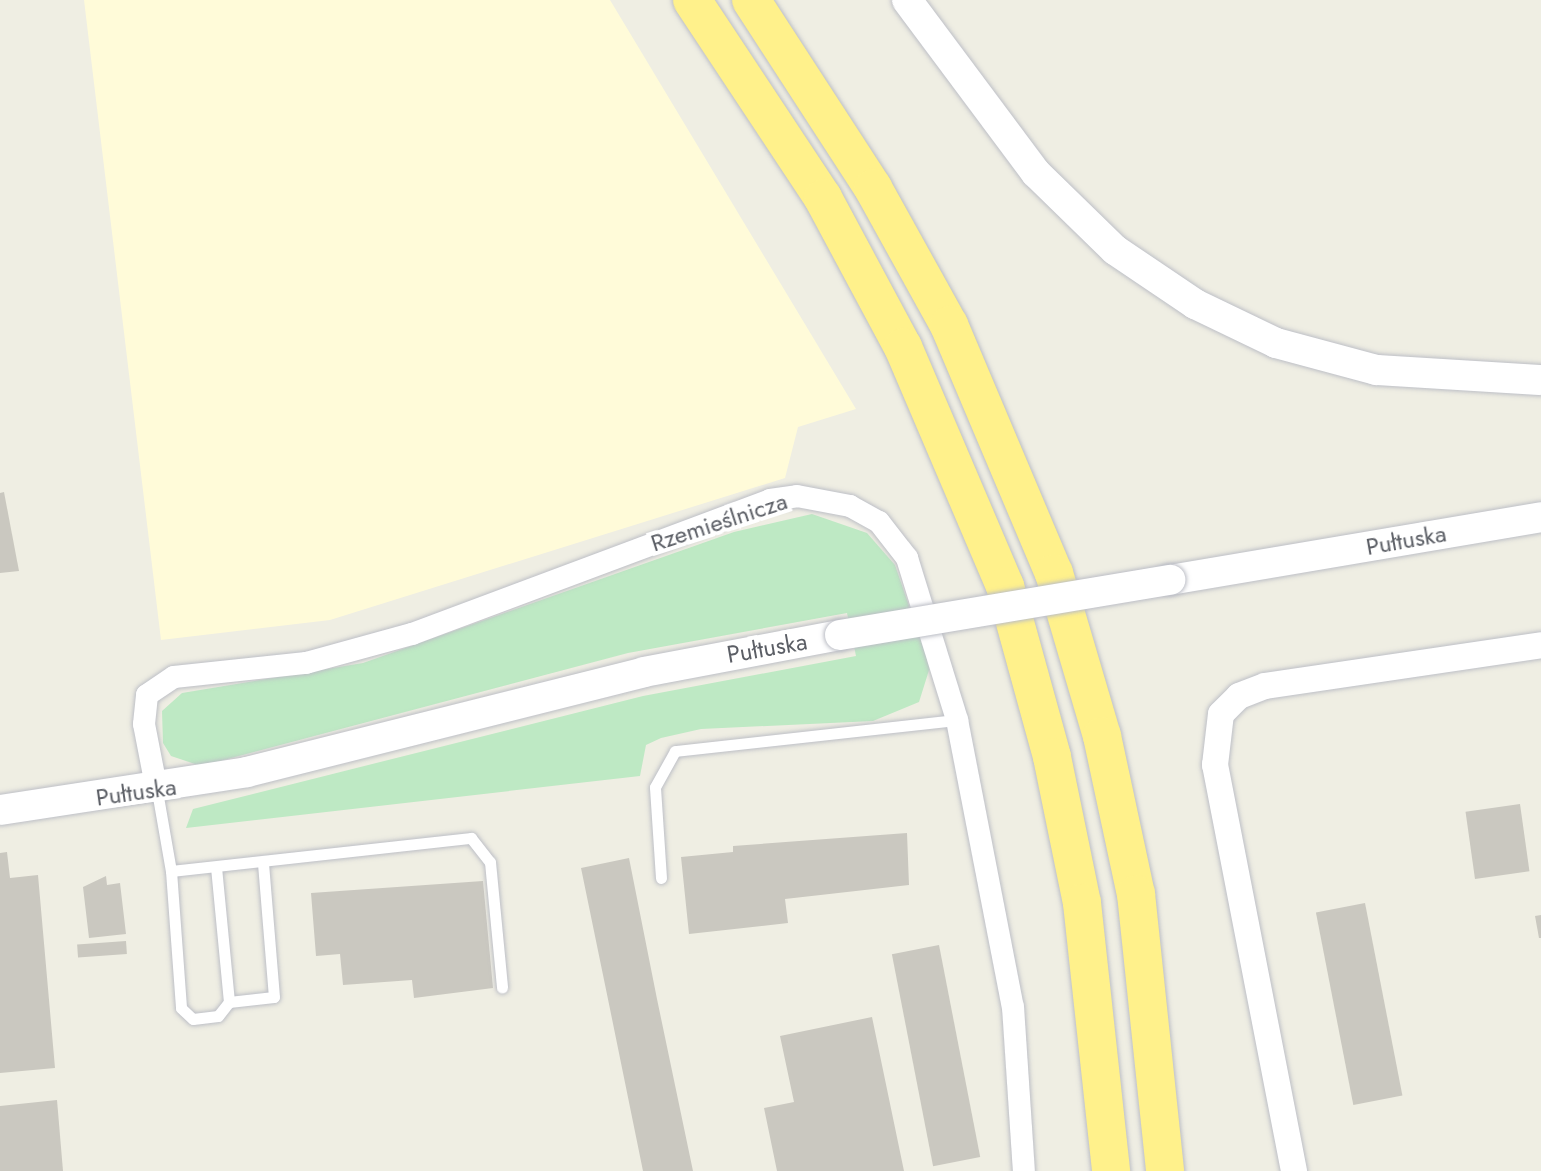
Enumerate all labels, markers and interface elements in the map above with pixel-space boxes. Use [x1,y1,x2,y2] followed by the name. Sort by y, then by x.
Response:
[647,486,791,558] street label: Rzemieślnicza
[1364,519,1448,561] street label: Pułtuska
[725,627,809,669] street label: Pułtuska
[94,772,178,812] street label: Pułtuska

